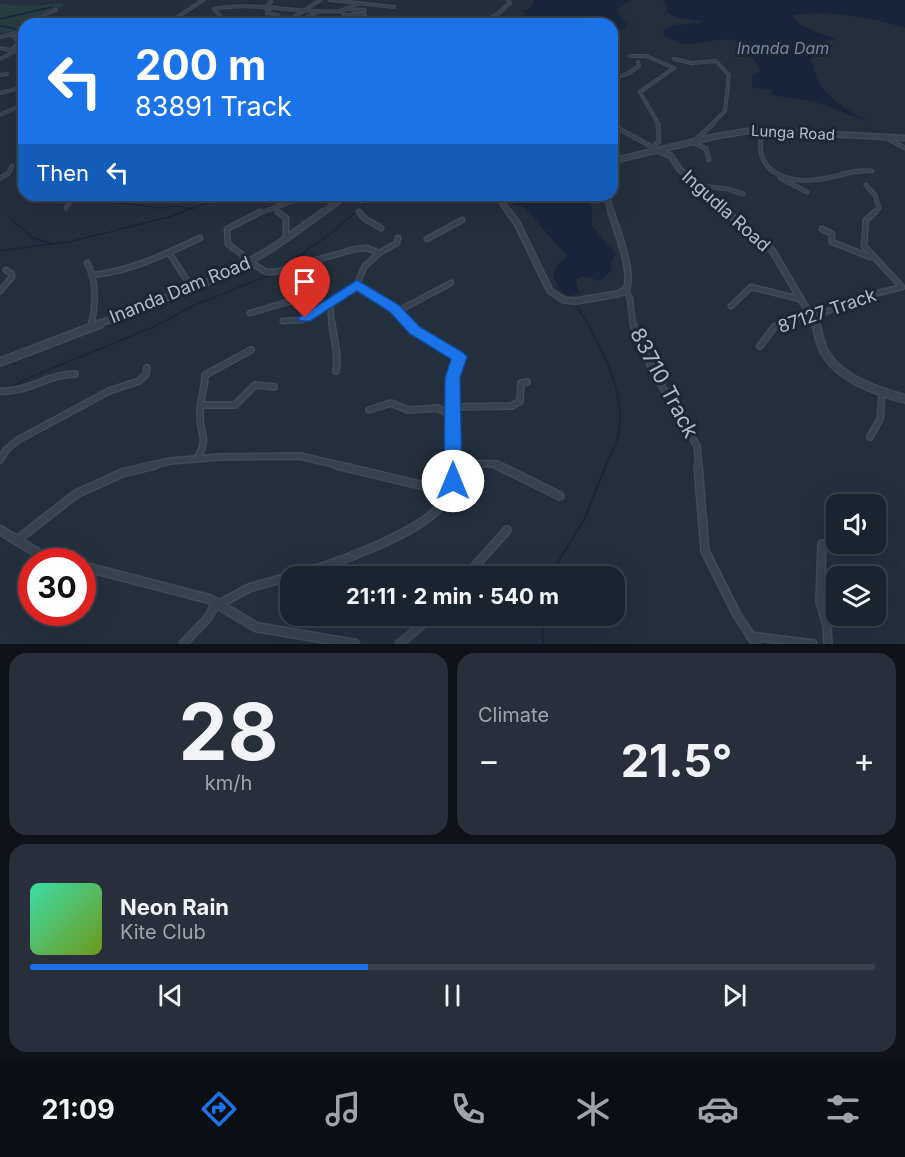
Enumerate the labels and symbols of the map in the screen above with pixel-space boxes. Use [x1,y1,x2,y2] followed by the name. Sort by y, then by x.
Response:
[737,38,829,58] water label: Inanda Dam
[750,121,836,144] street label: Lunga Road
[678,166,775,256] street label: Ingudla Road
[106,252,253,327] street label: Inanda Dam Road
[279,256,330,318] pin
[775,284,879,337] street label: 87127 Track
[625,323,704,443] street label: 83710 Track
[421,449,485,513] position arrow
[18,548,96,626] speed limit sign: 30

